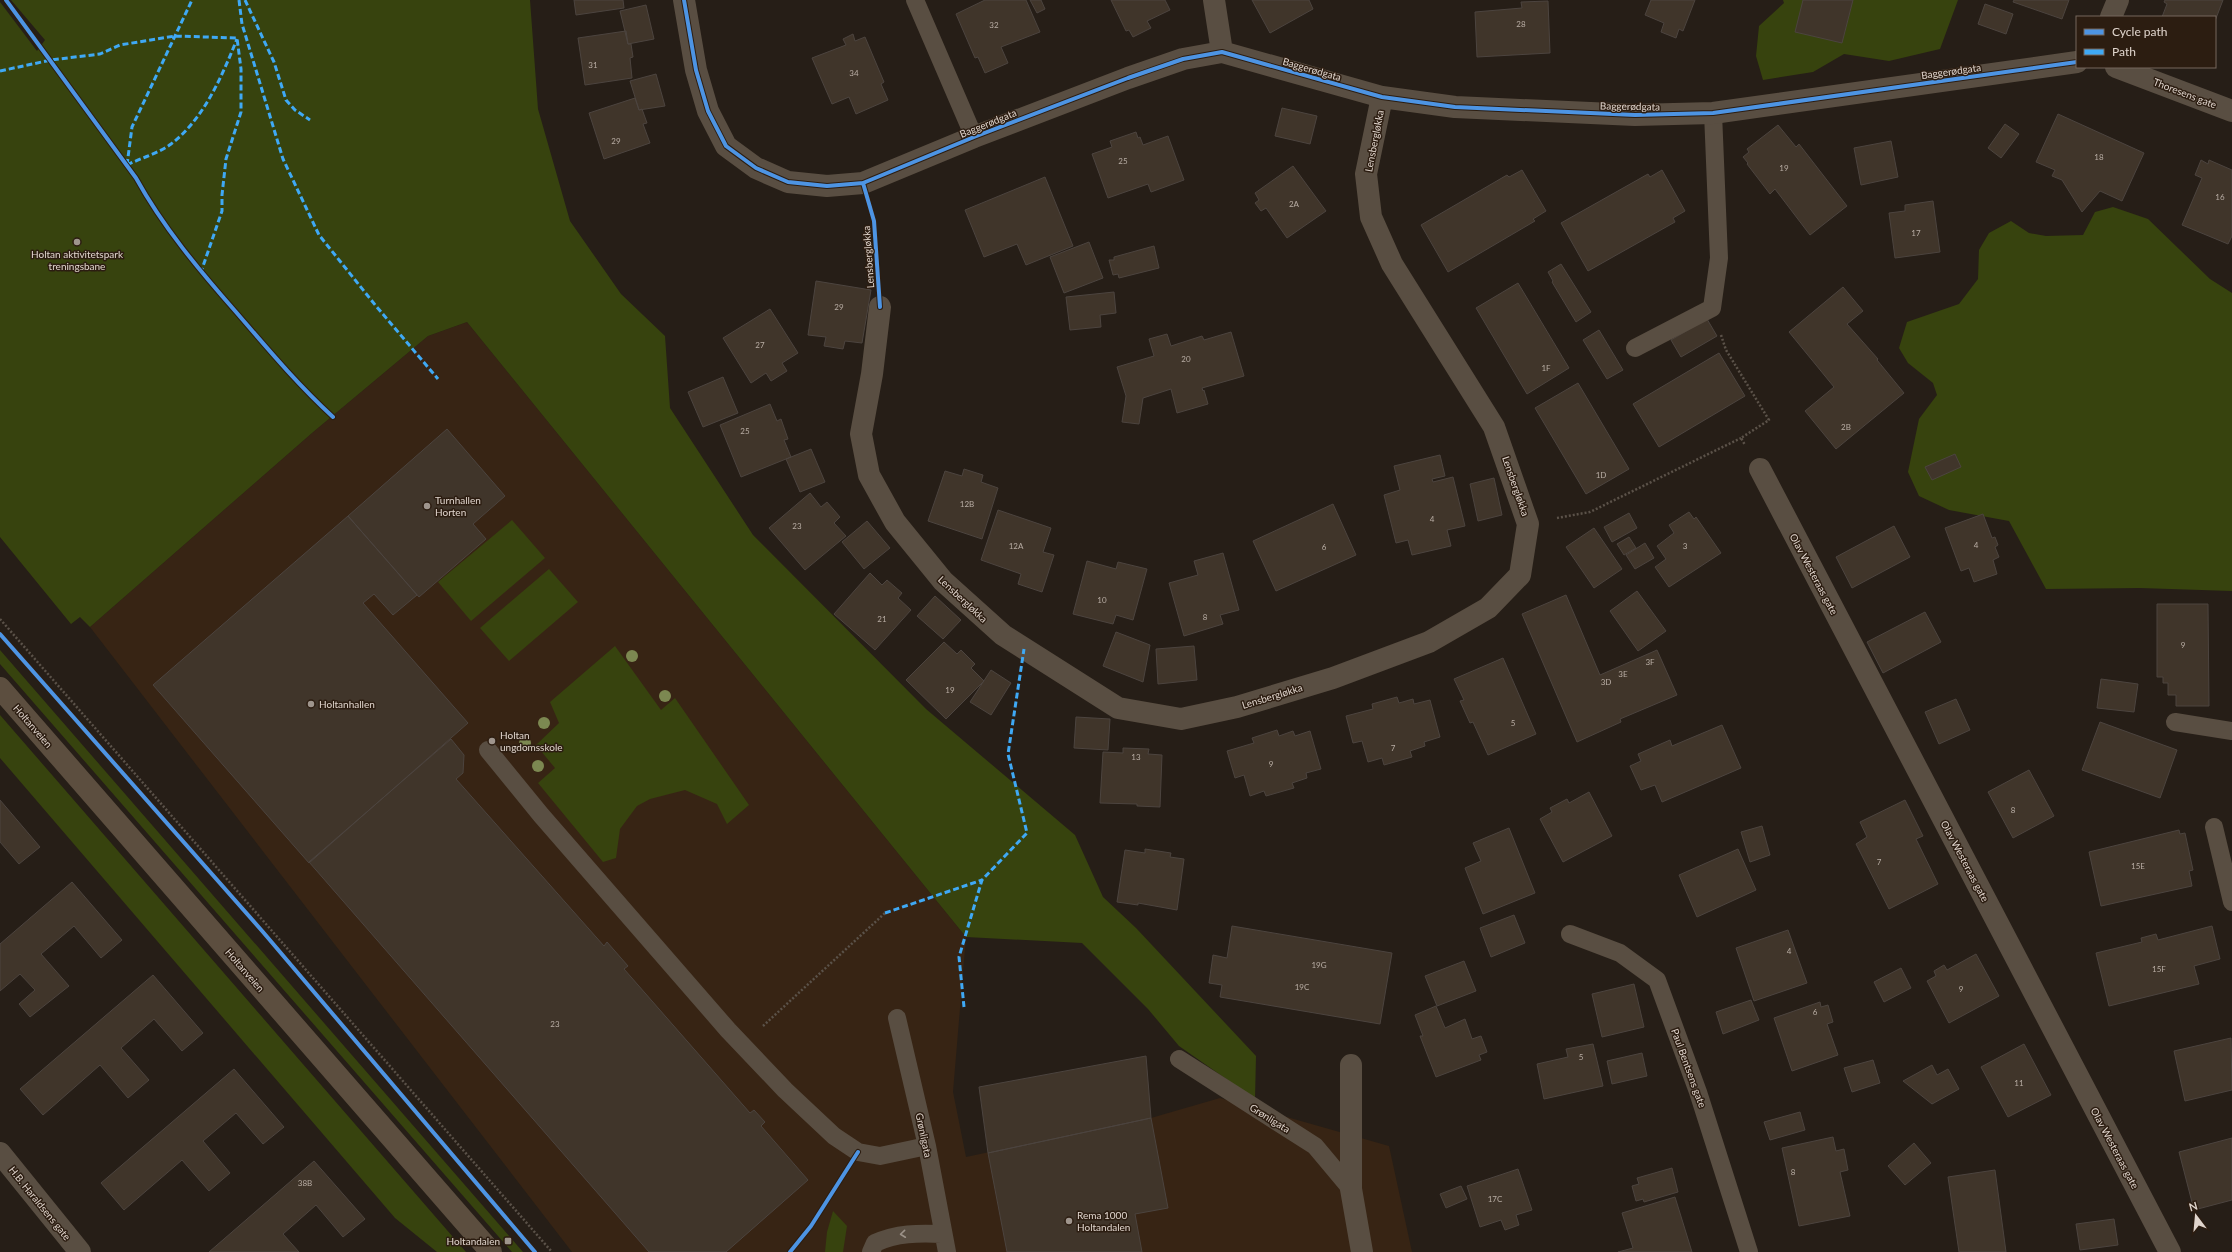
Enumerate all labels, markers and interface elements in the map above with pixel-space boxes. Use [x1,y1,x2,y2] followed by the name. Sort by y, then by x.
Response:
[2076,16,2216,68] legend
[1516,19,1526,29] house number: 28
[989,20,999,30] house number: 32
[2112,24,2167,39] text: Cycle path
[2112,44,2136,59] text: Path
[1281,55,1343,83] street label: Baggerødgata
[588,60,598,70] house number: 31
[1920,61,1982,81] street label: Baggerødgata
[849,68,859,78] house number: 34
[2152,75,2218,111] street label: Thoresens gate
[1600,99,1660,113] street label: Baggerødgata
[958,106,1018,140] street label: Baggerødgata
[1362,109,1386,173] street label: Lensbergløkka
[611,136,621,146] house number: 29
[2094,152,2104,162] house number: 18
[1118,156,1128,166] house number: 25
[1779,163,1789,173] house number: 19
[2215,192,2225,202] house number: 16
[1289,199,1300,209] house number: 2A
[860,225,876,289] street label: Lensbergløkka
[1911,228,1921,238] house number: 17
[72,237,82,247] marker: Holtan aktivitetspark treningsbane
[31,248,124,272] place label: Holtan aktivitetspark treningsbane
[834,302,844,312] house number: 29
[755,340,765,350] house number: 27
[1181,354,1191,364] house number: 20
[1541,363,1551,373] house number: 1F
[1841,422,1851,432] house number: 2B
[740,426,750,436] house number: 25
[1500,454,1532,518] street label: Lensbergløkka
[1596,470,1606,480] house number: 1D
[435,494,481,518] place label: Turnhallen Horten
[960,499,974,509] house number: 12B
[422,501,432,511] marker: Turnhallen Horten
[1430,514,1435,524] house number: 4
[792,521,802,531] house number: 23
[1788,531,1840,617] street label: Olav Westeraas gate
[1974,540,1979,550] house number: 4
[1009,541,1024,551] house number: 12A
[1683,541,1688,551] house number: 3
[1322,542,1327,552] house number: 6
[936,573,990,625] street label: Lensbergløkka
[1097,595,1107,605] house number: 10
[1203,612,1208,622] house number: 8
[877,614,887,624] house number: 21
[2181,640,2186,650] house number: 9
[1645,657,1655,667] house number: 3F
[1618,669,1628,679] house number: 3E
[1601,677,1611,687] house number: 3D
[1240,681,1304,711] street label: Lensbergløkka
[945,685,955,695] house number: 19
[319,698,375,710] place label: Holtanhallen
[306,699,316,709] marker: Holtanhallen
[11,702,55,750] street label: Holtanveien
[1511,718,1516,728] house number: 5
[500,729,563,753] place label: Holtan ungdomsskole
[487,736,497,746] marker: Holtan ungdomsskole
[1391,743,1396,753] house number: 7
[1131,752,1141,762] house number: 13
[1269,759,1274,769] house number: 9
[2011,805,2016,815] house number: 8
[1939,818,1991,904] street label: Olav Westeraas gate
[1877,857,1882,867] house number: 7
[2131,861,2145,871] house number: 15E
[223,946,267,994] street label: Holtanveien
[1787,946,1792,956] house number: 4
[1311,960,1327,970] house number: 19G
[2152,964,2166,974] house number: 15F
[1295,982,1310,992] house number: 19C
[1959,984,1964,994] house number: 9
[1813,1007,1818,1017] house number: 6
[550,1019,560,1029] house number: 23
[1669,1027,1709,1109] street label: Paul Bentsens gate
[1579,1052,1584,1062] house number: 5
[2014,1078,2024,1088] house number: 11
[1248,1101,1292,1135] street label: Grønligata
[2089,1105,2141,1191] street label: Olav Westeraas gate
[913,1112,935,1158] street label: Grønligata
[7,1164,73,1242] street label: H.B. Haraldsens gate
[1791,1167,1796,1177] house number: 8
[298,1178,312,1188] house number: 38B
[1488,1194,1503,1204] house number: 17C
[2176,1196,2216,1236] north arrow
[2187,1198,2199,1213] text: N
[1077,1209,1130,1233] place label: Rema 1000 Holtandalen
[1064,1216,1074,1226] marker: Rema 1000 Holtandalen
[900,1230,906,1239] one-way arrow
[447,1235,500,1247] place label: Holtandalen
[503,1236,513,1246] marker: Holtandalen

